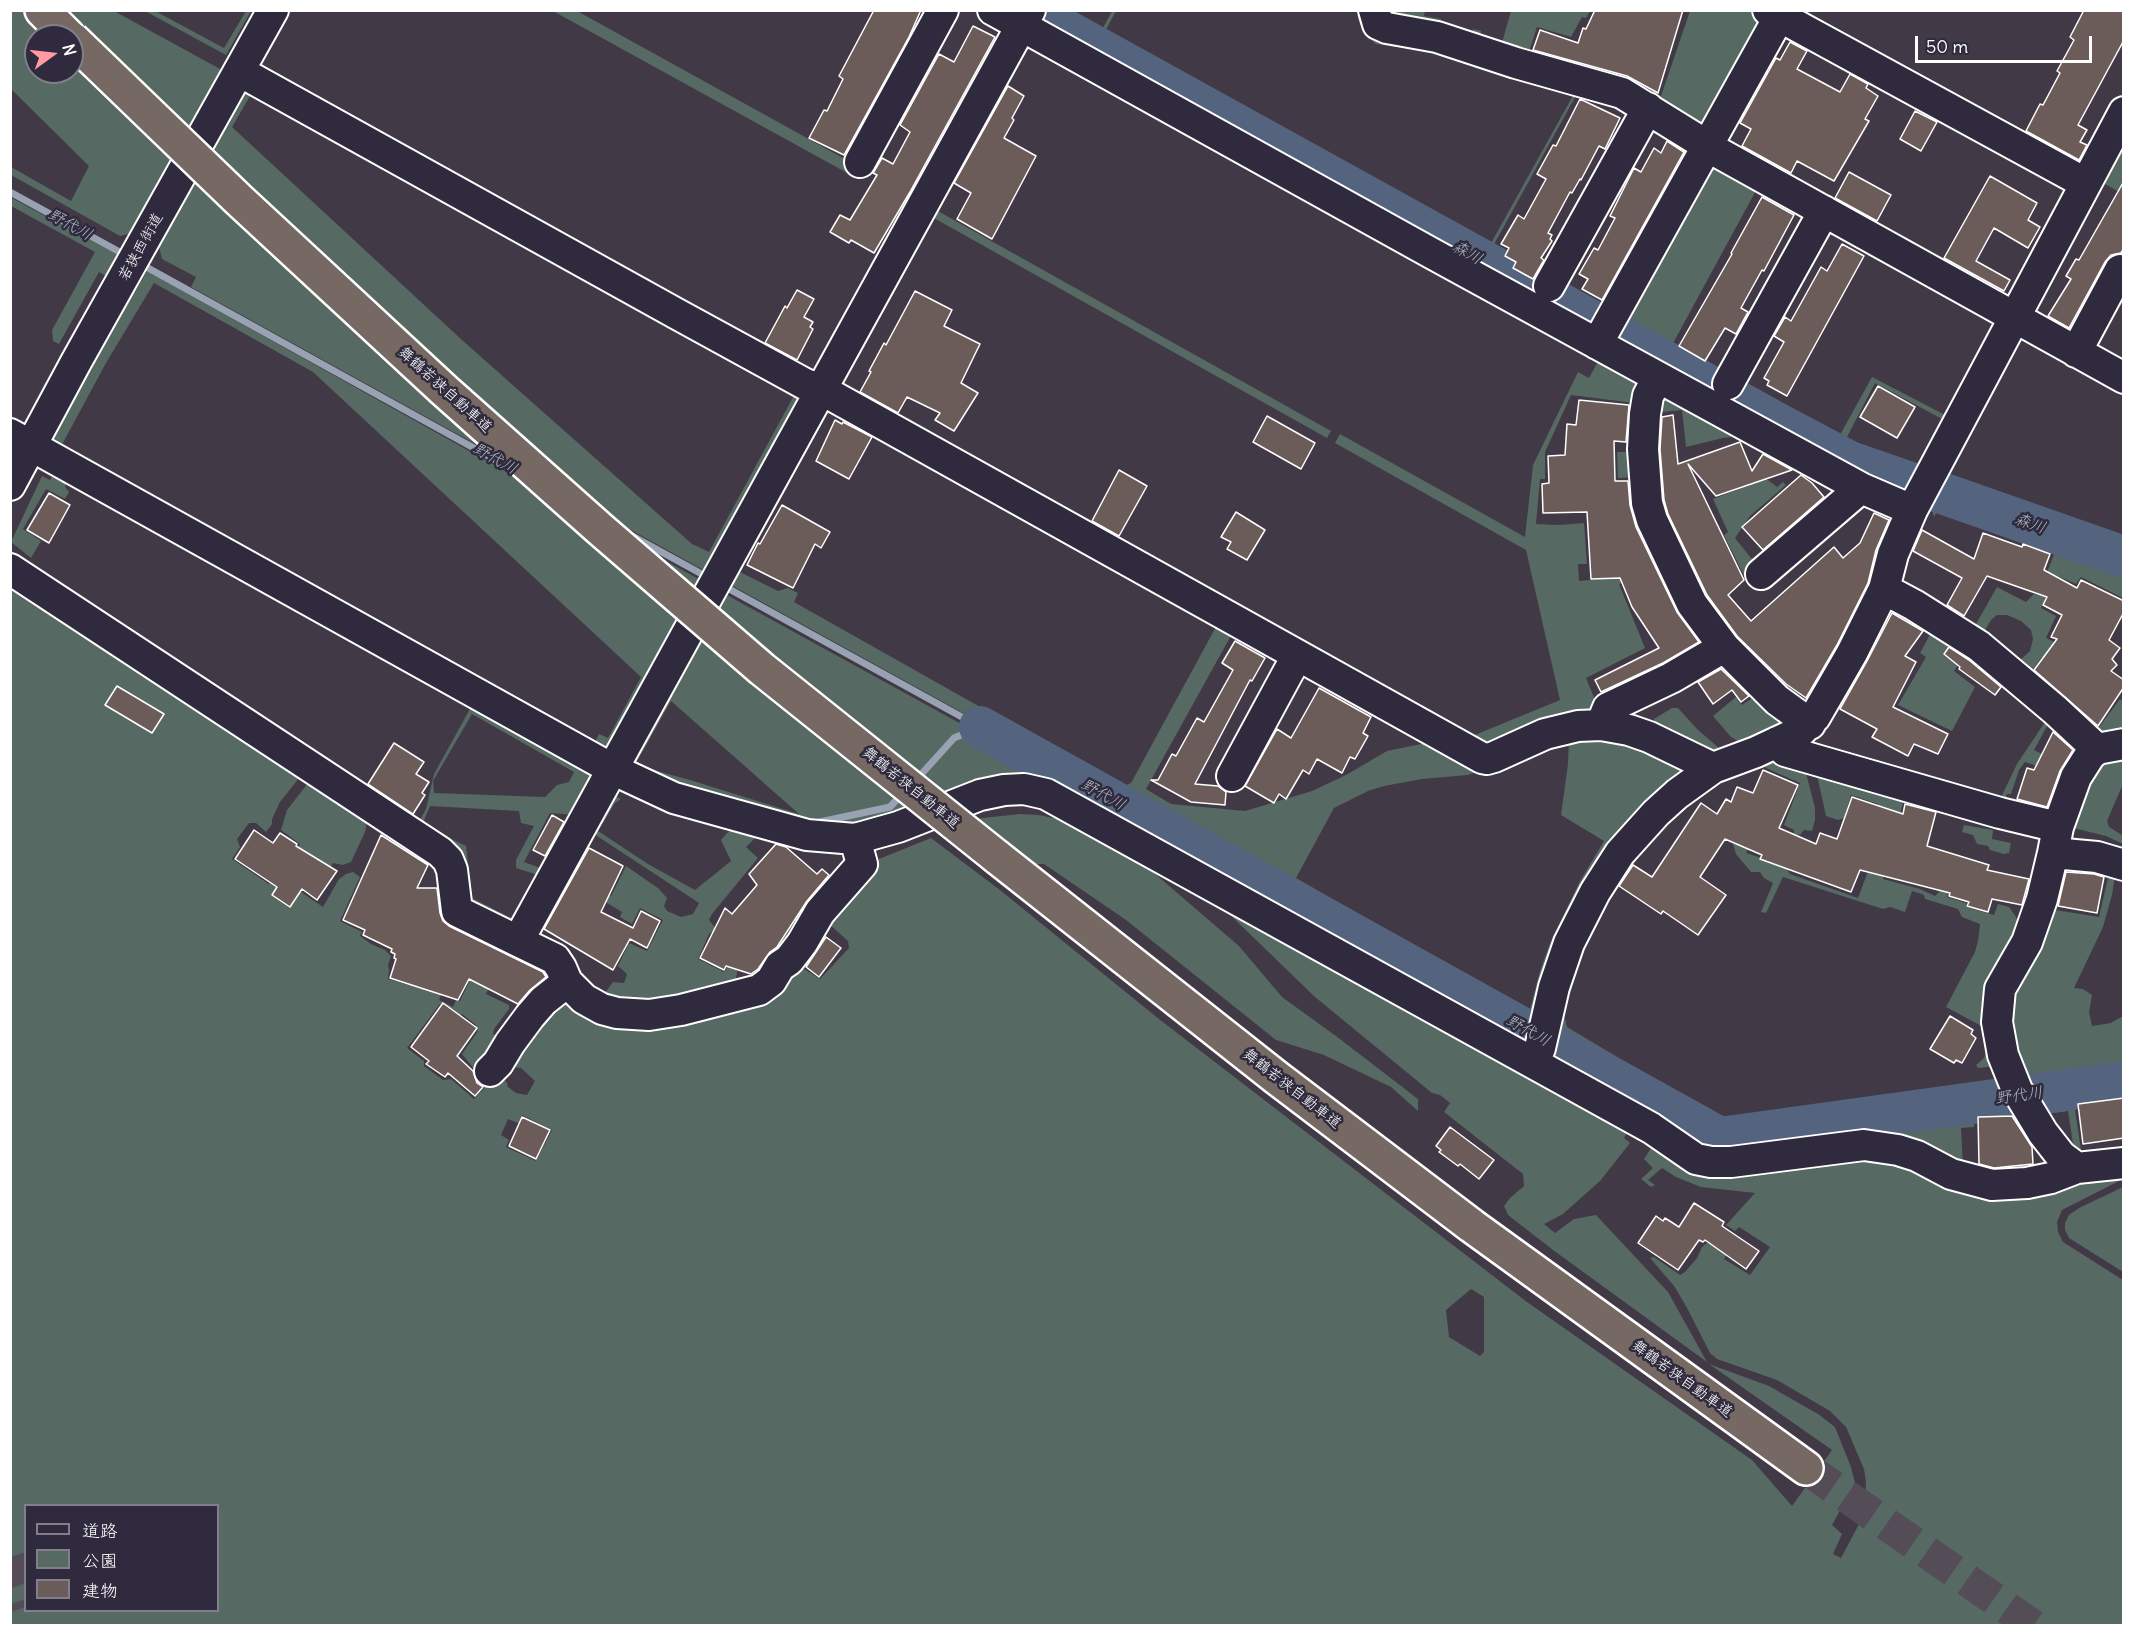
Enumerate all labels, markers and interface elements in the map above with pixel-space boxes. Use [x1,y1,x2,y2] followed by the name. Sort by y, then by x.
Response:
[24,24,84,84] north arrow
[1918,24,2095,62] scale bar
[1926,35,1968,58] text: 50 m
[58,42,81,58] text: N
[44,205,96,245] water label: 野代川
[115,210,167,284] street label: 若狭西街道
[1448,237,1486,269] water label: 森川
[394,343,496,437] street label: 舞鶴若狭自動車道
[469,439,521,479] water label: 野代川
[2012,510,2048,538] water label: 森川
[859,743,963,833] street label: 舞鶴若狭自動車道
[1077,775,1129,815] water label: 野代川
[1502,1011,1554,1051] water label: 野代川
[1239,1045,1345,1133] street label: 舞鶴若狭自動車道
[1994,1083,2044,1109] water label: 野代川
[1628,1336,1736,1422] street label: 舞鶴若狭自動車道
[24,1504,219,1612] legend
[82,1519,118,1542] text: 道路
[82,1549,118,1572] text: 公園
[82,1579,118,1602] text: 建物

